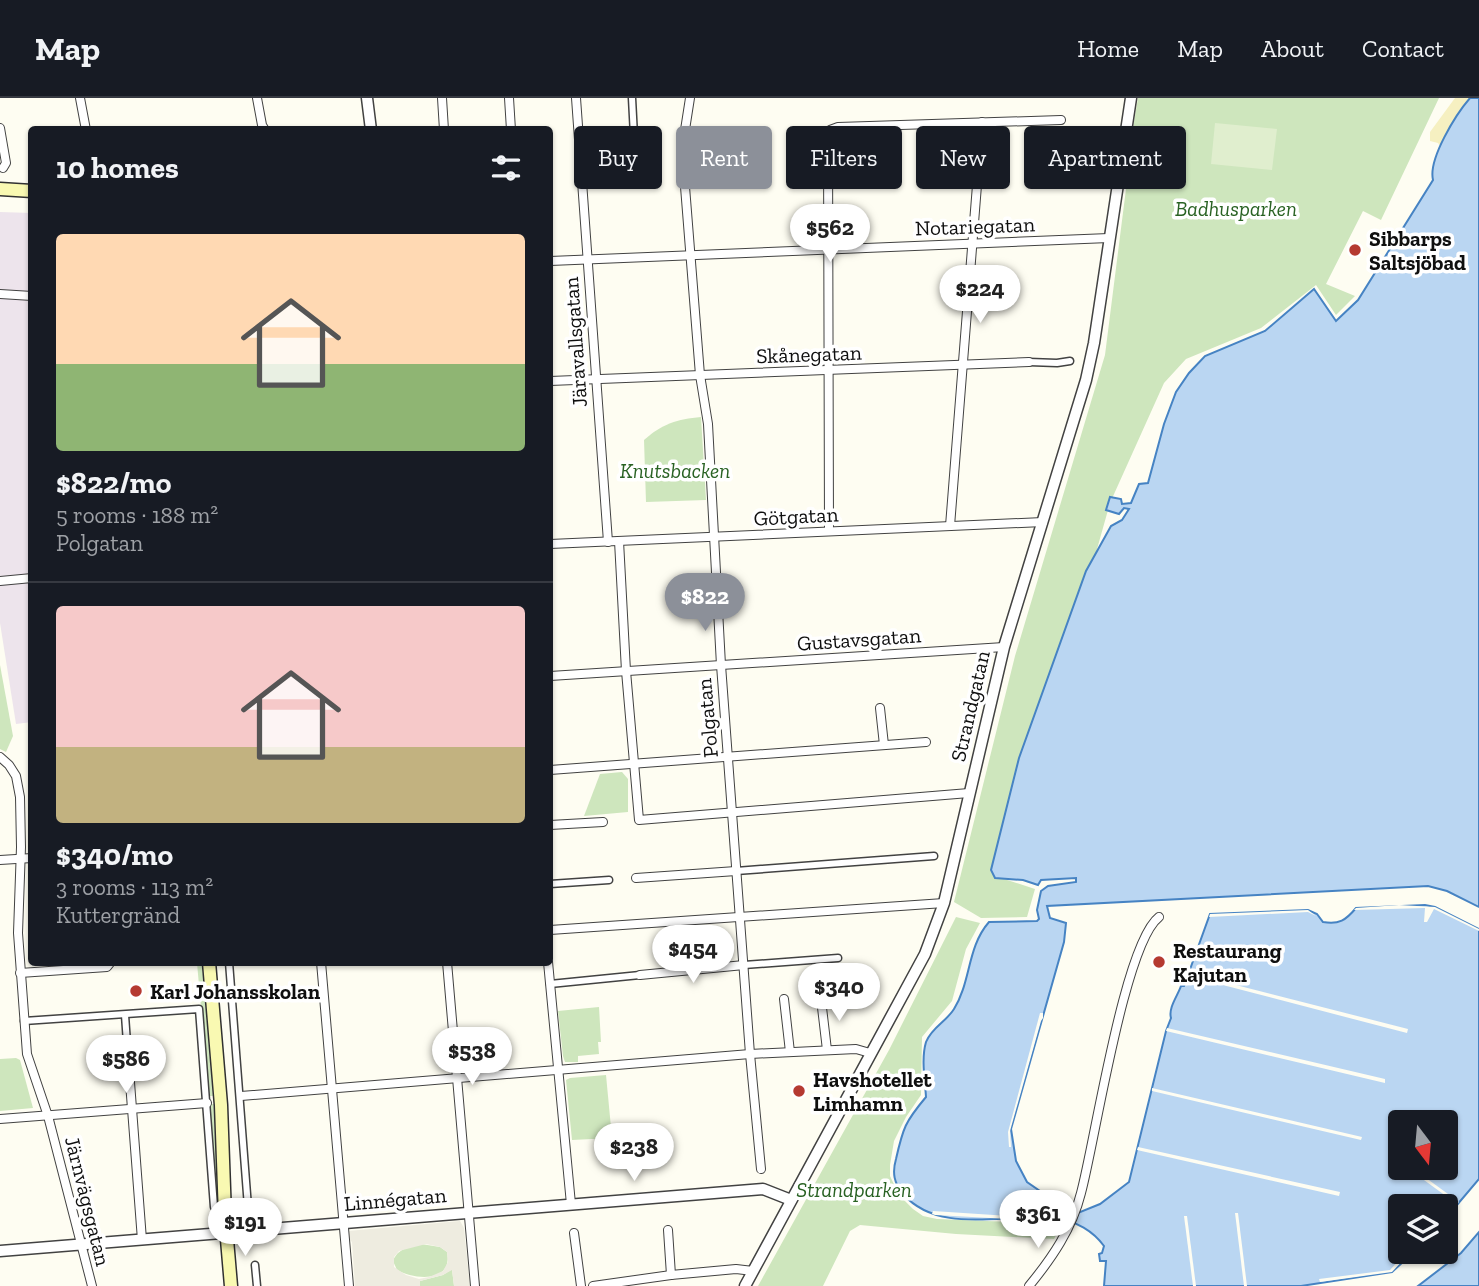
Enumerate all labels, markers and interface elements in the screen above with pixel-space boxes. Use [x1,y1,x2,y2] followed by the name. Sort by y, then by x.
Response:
[35,29,100,68] text: Map
[1077,34,1139,63] text: Home
[1177,34,1223,63] text: Map
[1261,34,1324,63] text: About
[1362,34,1444,63] text: Contact
[574,126,662,189] chip: Buy
[676,126,772,189] chip: Rent
[786,126,902,189] chip: Filters
[916,126,1010,189] chip: New
[1024,126,1186,189] chip: Apartment
[487,149,525,187] icon: filters
[56,150,179,186] text: 10 homes
[1175,196,1297,221] park label: Badhusparken
[789,204,871,264] pin: $562
[915,211,1035,241] street label: Notariegatan
[806,213,854,241] text: $562
[1369,226,1466,275] place label: Sibbarps Saltsjöbad
[1347,242,1363,258] marker: Sibbarps Saltsjöbad
[939,266,1021,325] pin: $224
[955,274,1005,302] text: $224
[558,276,592,408] street label: Järavallsgatan
[228,280,354,406] icon: home
[756,340,862,368] street label: Skånegatan
[620,458,730,483] park label: Knutsbacken
[56,465,172,501] text: $822/mo
[56,501,218,529] text: 5 rooms · 188 m²
[753,501,839,531] street label: Götgatan
[56,529,143,557] text: Polgatan
[664,574,746,633] pin: $822
[681,582,729,610] text: $822
[796,622,922,656] street label: Gustavsgatan
[945,648,995,764] street label: Strandgatan
[228,652,354,778] icon: home
[691,677,723,759] street label: Polgatan
[56,837,173,873] text: $340/mo
[56,873,213,901] text: 3 rooms · 113 m²
[56,901,180,929] text: Kuttergränd
[652,926,734,985] pin: $454
[668,934,718,962] text: $454
[1173,938,1282,987] place label: Restaurang Kajutan
[1151,954,1167,970] marker: Restaurang Kajutan
[798,964,880,1023] pin: $340
[814,972,864,1000] text: $340
[150,979,321,1004] place label: Karl Johansskolan
[128,983,144,999] marker: Karl Johansskolan
[431,1028,513,1087] pin: $538
[85,1035,167,1095] pin: $586
[448,1036,496,1064] text: $538
[102,1044,150,1072] text: $586
[813,1067,932,1116] place label: Havshotellet Limhamn
[791,1083,807,1099] marker: Havshotellet Limhamn
[1388,1110,1458,1180] north arrow
[1388,1110,1458,1264] map controls
[593,1124,675,1183] pin: $238
[610,1132,658,1160] text: $238
[60,1134,116,1268] street label: Järnvägsgatan
[796,1177,912,1202] park label: Strandparken
[343,1182,447,1216] street label: Linnégatan
[997,1190,1079,1250] pin: $361
[1388,1194,1458,1264] button: layers
[204,1198,286,1258] pin: $191
[1015,1199,1061,1227] text: $361
[224,1207,266,1235] text: $191

